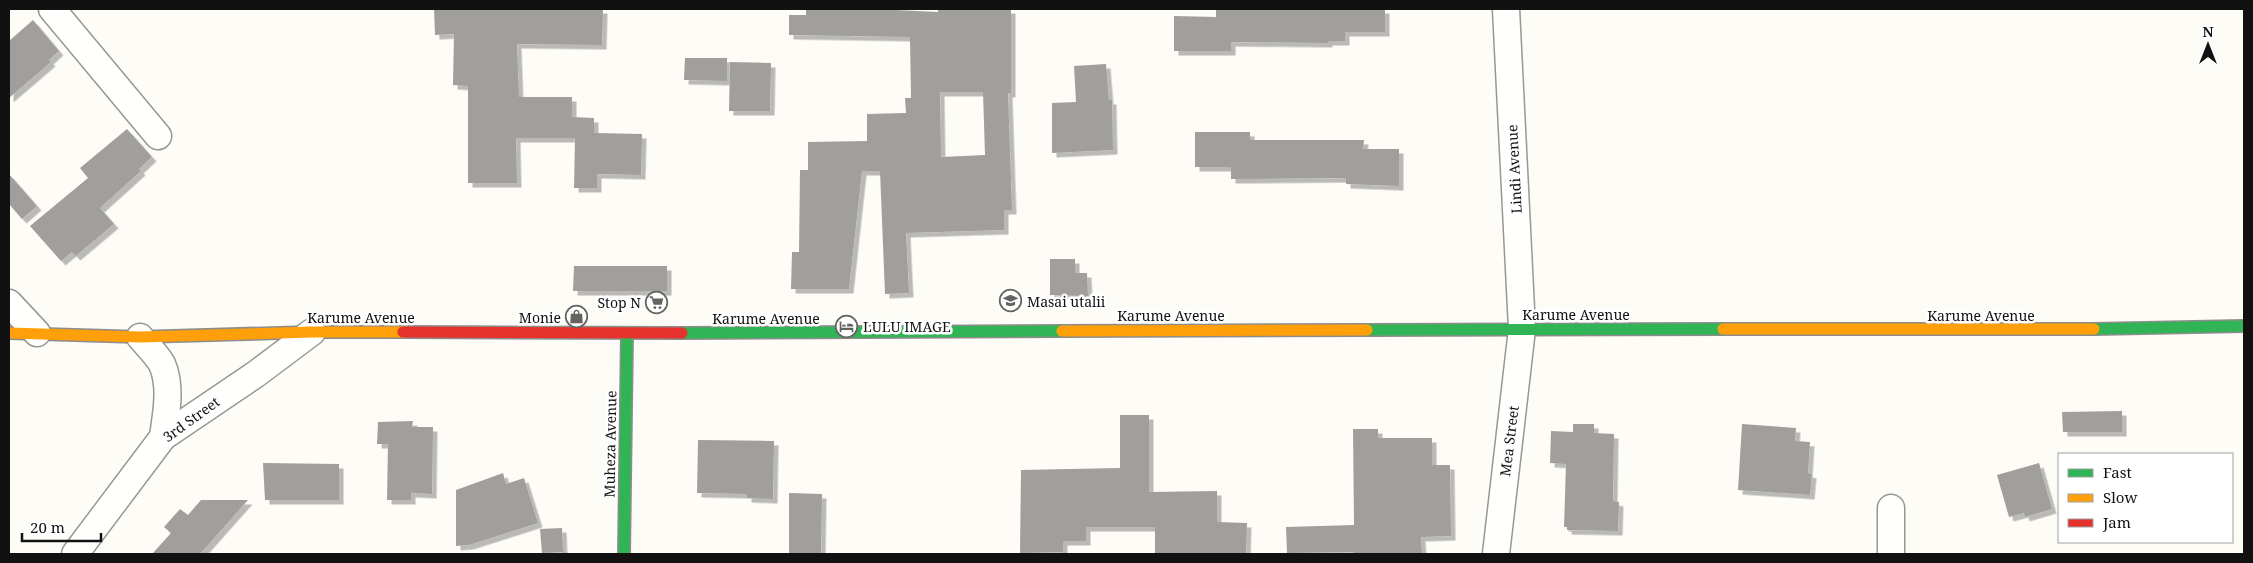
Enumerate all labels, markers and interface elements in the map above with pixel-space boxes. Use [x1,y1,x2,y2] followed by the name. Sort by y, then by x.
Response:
[2183,20,2233,70] north arrow
[2202,22,2214,41] text: N
[1502,124,1526,214] street label: Lindi Avenue
[999,289,1023,313] school or university icon: Masai utalii
[645,290,669,314] supermarket icon: Stop N
[1027,292,1106,311] place label: Masai utalii
[597,293,641,312] place label: Stop N
[565,305,589,329] shop icon: Monie
[1522,305,1630,324] street label: Karume Avenue
[1117,306,1225,325] street label: Karume Avenue
[1927,306,2035,325] street label: Karume Avenue
[307,308,415,327] street label: Karume Avenue
[519,308,561,327] place label: Monie
[712,309,820,328] street label: Karume Avenue
[835,314,859,338] hotel icon: LULU IMAGE
[863,317,951,336] place label: LULU IMAGE
[600,390,620,498] street label: Muheza Avenue
[159,392,223,446] street label: 3rd Street
[1495,404,1523,477] street label: Mea Street
[2058,453,2233,543] legend
[2103,462,2132,482] text: Fast
[2103,487,2137,507] text: Slow
[22,510,101,542] scale bar
[2102,512,2131,532] text: Jam
[30,517,65,537] text: 20 m

